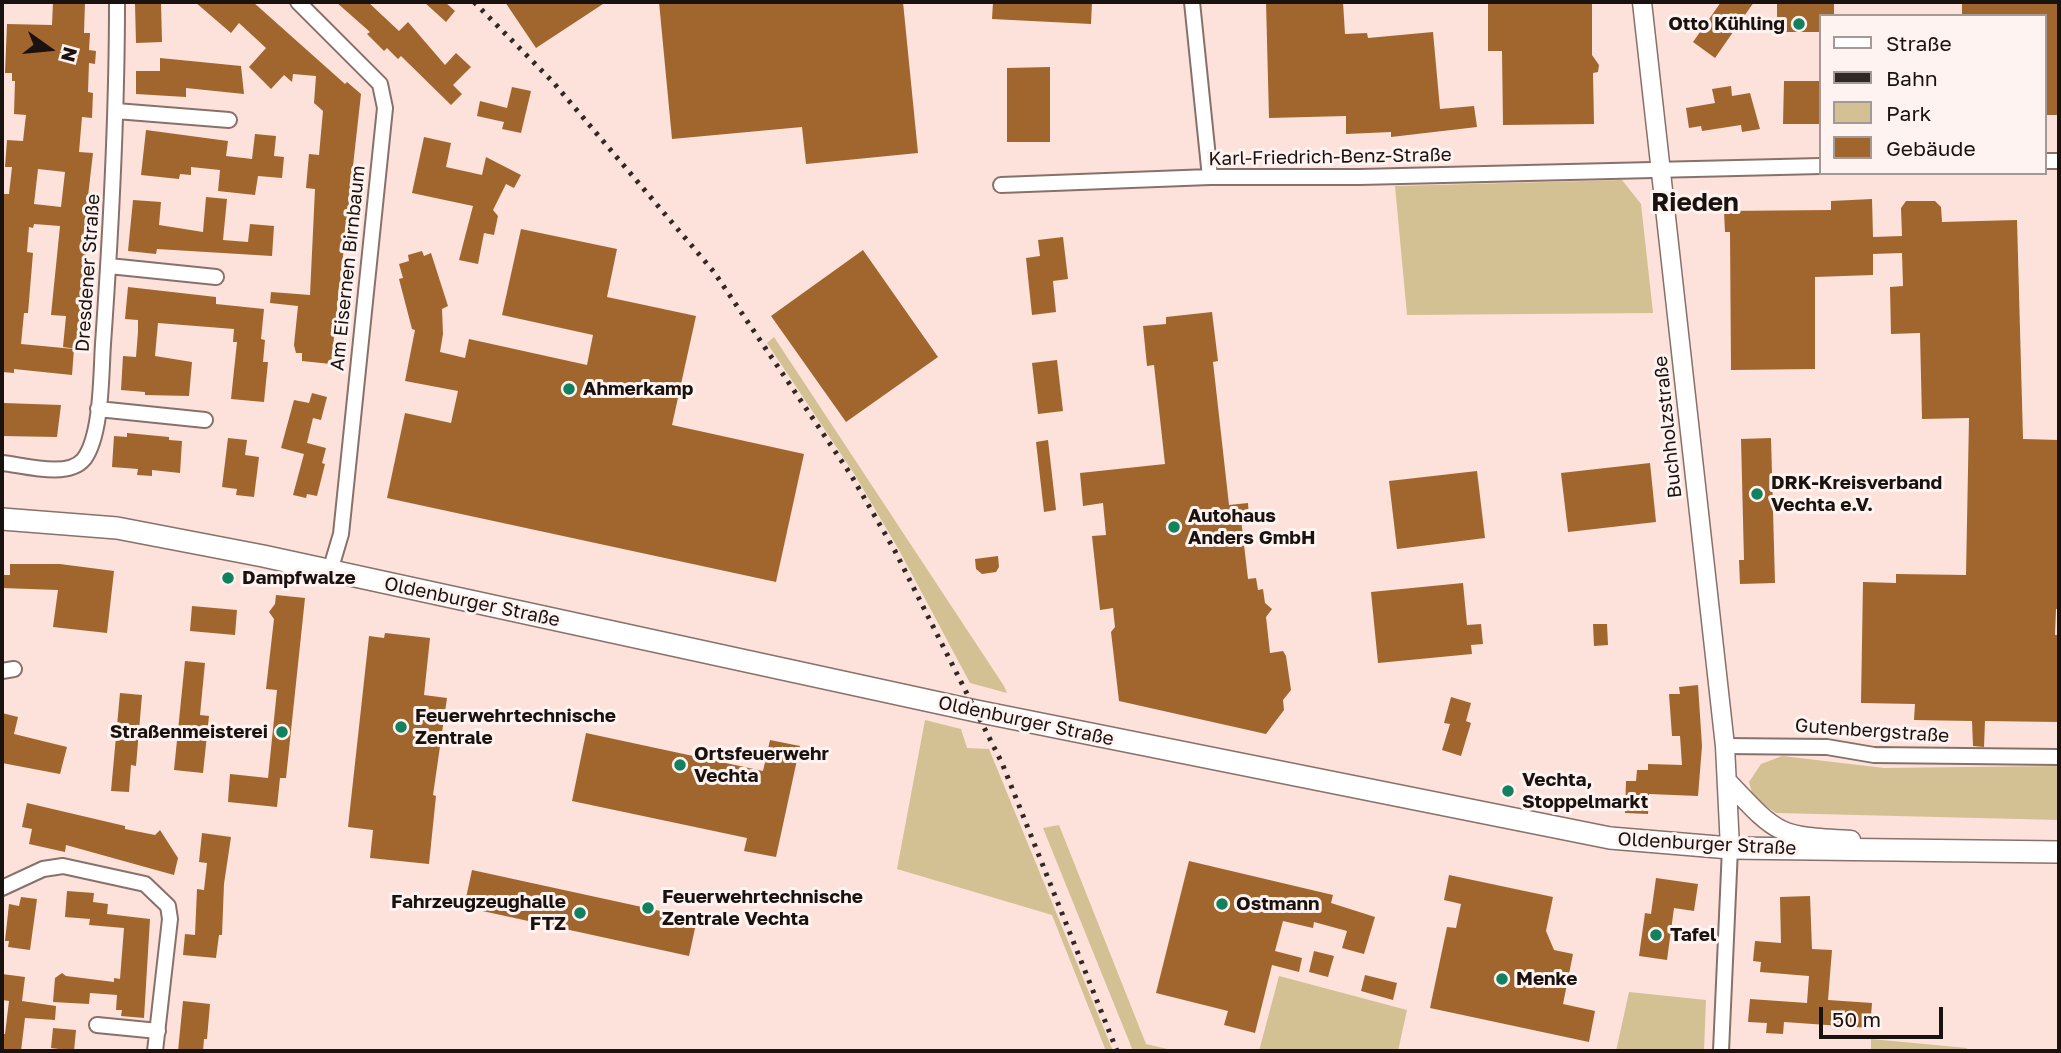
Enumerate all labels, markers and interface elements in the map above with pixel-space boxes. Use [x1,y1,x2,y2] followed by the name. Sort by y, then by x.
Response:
[1668,13,1785,35] place label: Otto Kühling
[14,14,84,84] north arrow
[1820,14,2047,175] legend
[1791,16,1807,32] marker: Otto Kühling
[1886,30,1952,56] text: Straße
[57,45,83,65] text: N
[1886,65,1938,91] text: Bahn
[1886,100,1931,126] text: Park
[1886,135,1976,161] text: Gebäude
[1208,143,1452,171] street label: Karl-Friedrich-Benz-Straße
[326,164,370,372] street label: Am Eisernen Birnbaum
[1651,187,1739,219] district label: Rieden
[71,193,105,353] street label: Dresdener Straße
[1649,355,1687,499] street label: Buchholzstraße
[583,378,693,400] place label: Ahmerkamp
[561,381,577,397] marker: Ahmerkamp
[1771,472,1942,516] place label: DRK-Kreisverband Vechta e.V.
[1749,486,1765,502] marker: DRK-Kreisverband Vechta e.V.
[1188,505,1315,549] place label: Autohaus Anders GmbH
[1166,519,1182,535] marker: Autohaus Anders GmbH
[242,567,356,589] place label: Dampfwalze
[220,570,236,586] marker: Dampfwalze
[382,572,562,632] street label: Oldenburger Straße
[936,691,1116,751] street label: Oldenburger Straße
[415,705,616,749] place label: Feuerwehrtechnische Zentrale
[1794,714,1950,748] street label: Gutenbergstraße
[393,719,409,735] marker: Feuerwehrtechnische Zentrale
[110,721,268,743] place label: Straßenmeisterei
[274,724,290,740] marker: Straßenmeisterei
[694,743,829,787] place label: Ortsfeuerwehr Vechta
[672,757,688,773] marker: Ortsfeuerwehr Vechta
[1522,769,1648,813] place label: Vechta, Stoppelmarkt
[1500,783,1516,799] marker: Vechta, Stoppelmarkt
[1617,828,1797,860] street label: Oldenburger Straße
[662,886,863,930] place label: Feuerwehrtechnische Zentrale Vechta
[391,891,566,935] place label: Fahrzeugzeughalle FTZ
[1236,893,1319,915] place label: Ostmann
[1214,896,1230,912] marker: Ostmann
[640,900,656,916] marker: Feuerwehrtechnische Zentrale Vechta
[572,905,588,921] marker: Fahrzeugzeughalle FTZ
[1670,924,1716,946] place label: Tafel
[1648,927,1664,943] marker: Tafel
[1516,968,1577,990] place label: Menke
[1494,971,1510,987] marker: Menke
[1823,993,1947,1038] scale bar
[1832,1006,1881,1032] text: 50 m

